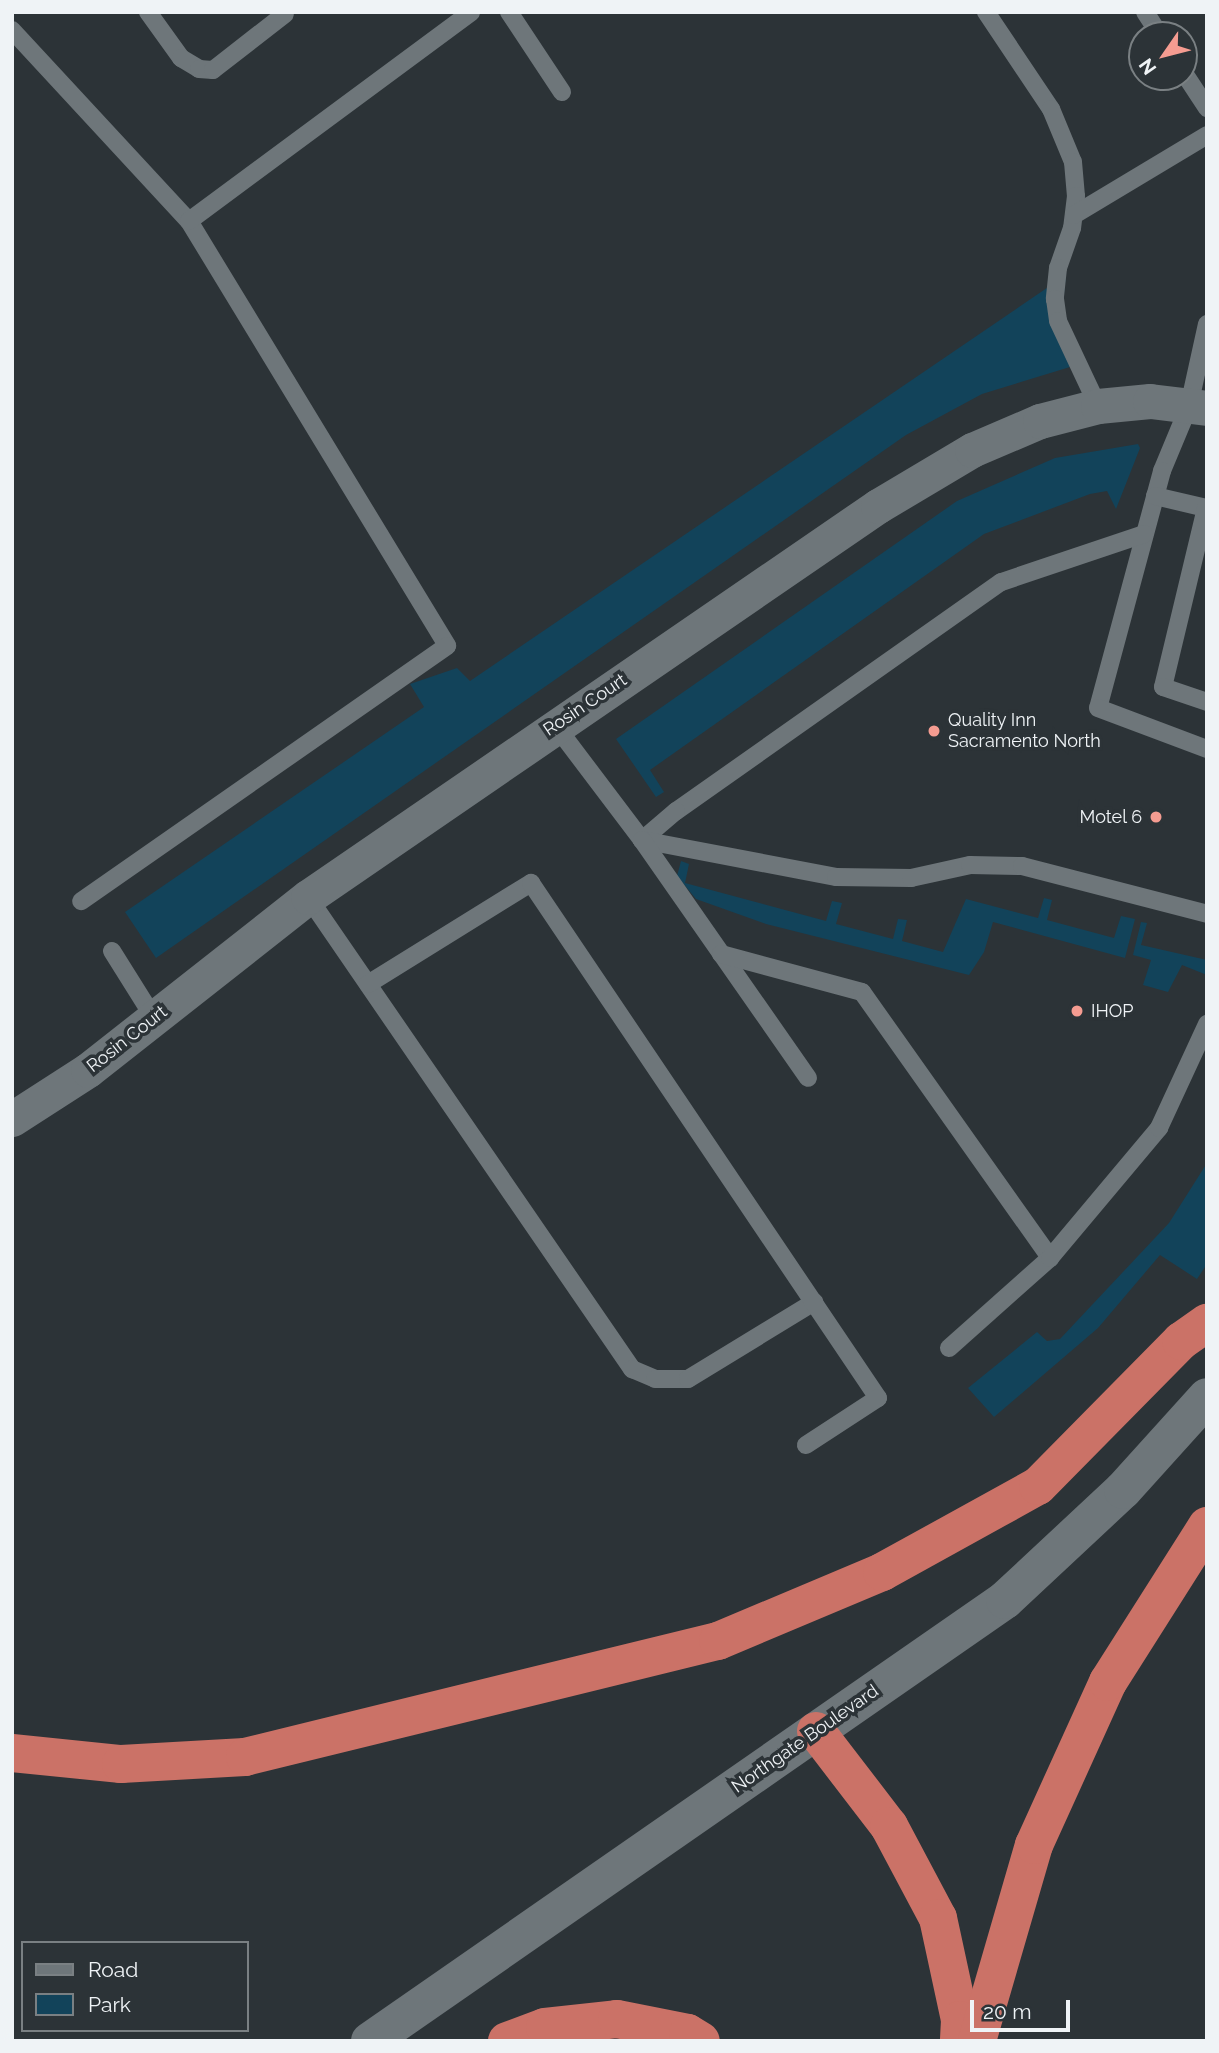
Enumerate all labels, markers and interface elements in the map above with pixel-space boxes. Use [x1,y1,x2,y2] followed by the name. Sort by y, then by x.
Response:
[1128,21,1198,91] north arrow
[1134,55,1161,79] text: N
[539,669,631,741] street label: Rosin Court
[948,710,1101,752] place label: Quality Inn Sacramento North
[926,723,942,739] marker: Quality Inn Sacramento North
[1079,806,1142,828] place label: Motel 6
[1148,809,1164,825] marker: Motel 6
[1091,1000,1133,1022] place label: IHOP
[83,1001,171,1077] street label: Rosin Court
[1069,1003,1085,1019] marker: IHOP
[727,1680,883,1798] street label: Northgate Boulevard
[21,1941,248,2032] legend
[88,1957,138,1982] text: Road
[974,1986,1074,2030] scale bar
[88,1992,131,2017] text: Park
[983,1999,1031,2024] text: 20 m

